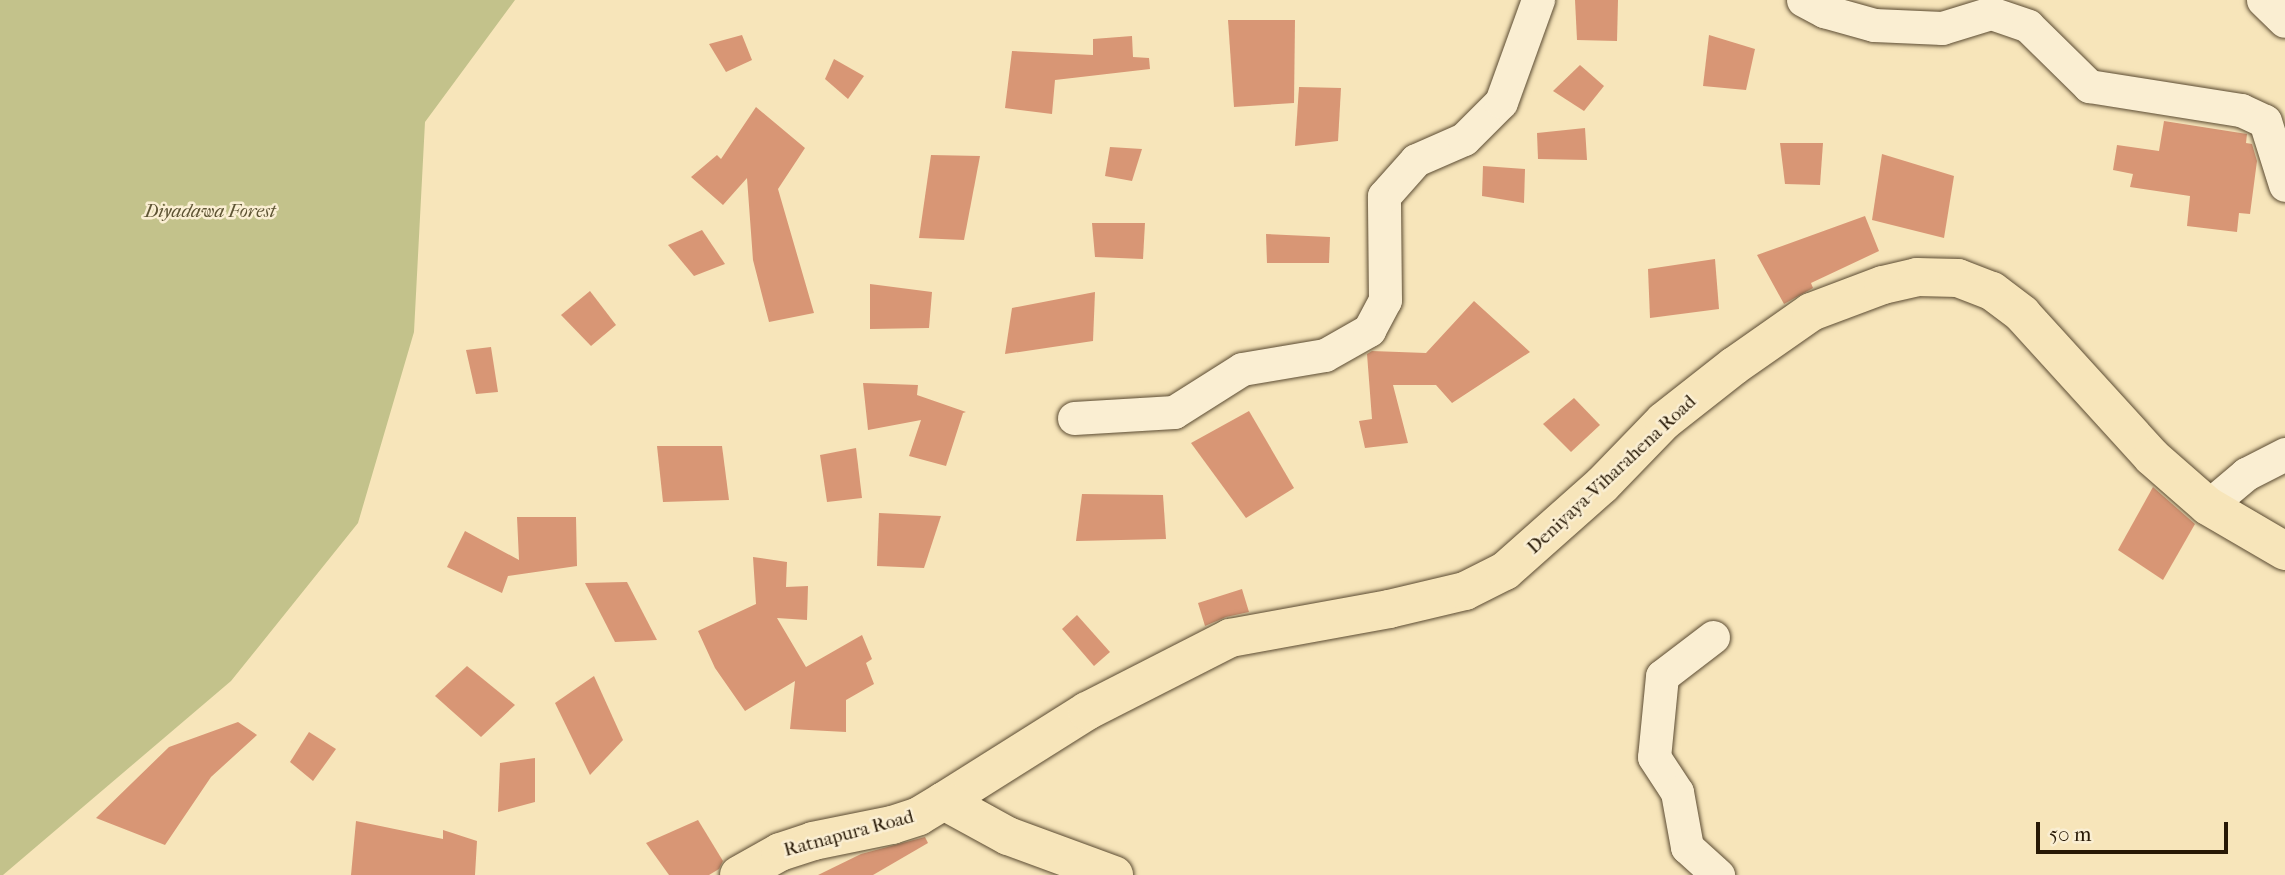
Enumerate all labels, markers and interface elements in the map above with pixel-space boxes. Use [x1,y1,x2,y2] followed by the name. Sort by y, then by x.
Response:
[144,201,276,223] park label: Diyadawa Forest
[1523,391,1701,559] street label: Deniyaya-Viharahena Road
[782,806,916,862] street label: Ratnapura Road
[2040,808,2232,852] scale bar
[2049,822,2092,846] text: 50 m

